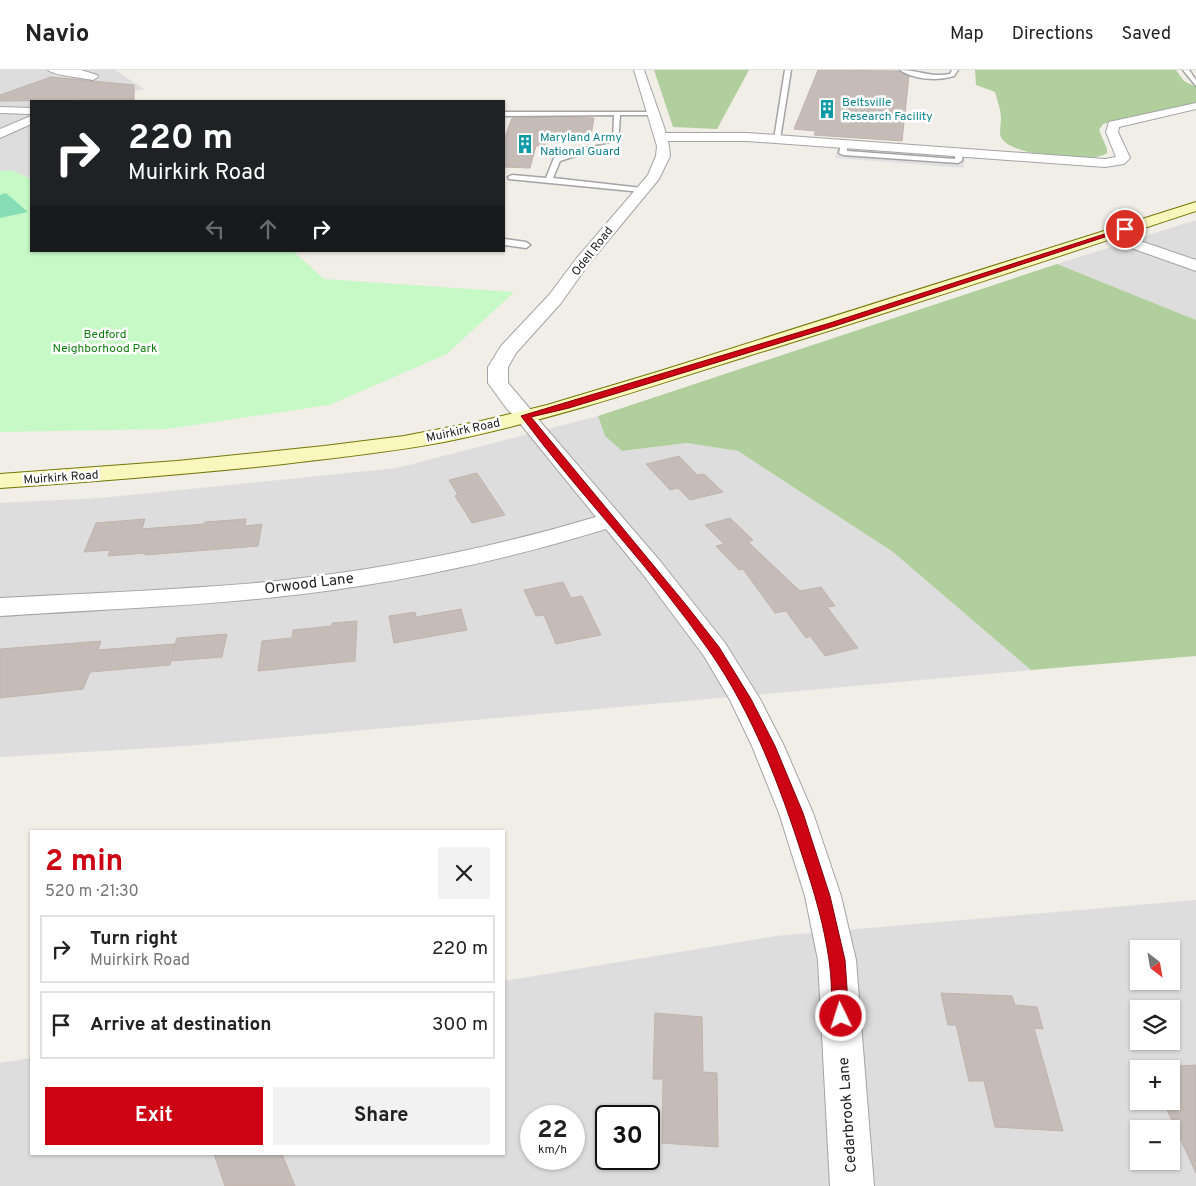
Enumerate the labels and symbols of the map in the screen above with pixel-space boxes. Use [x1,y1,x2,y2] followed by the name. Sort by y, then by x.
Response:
[842,95,933,125] place label: Beltsville Research Facility
[816,98,838,120] building icon: Beltsville Research Facility
[540,130,622,160] place label: Maryland Army National Guard
[514,133,536,155] building icon: Maryland Army National Guard
[1104,208,1146,250] pin
[568,224,617,280] street label: Odell Road
[53,327,157,357] park label: Bedford Neighborhood Park
[425,415,502,447] street label: Muirkirk Road
[23,467,99,489] street label: Muirkirk Road
[263,570,355,599] street label: Orwood Lane
[1130,940,1180,990] north arrow
[814,989,866,1041] position arrow
[835,1056,862,1173] street label: Cedarbrook Lane
[595,1105,660,1170] speed limit sign: 30

